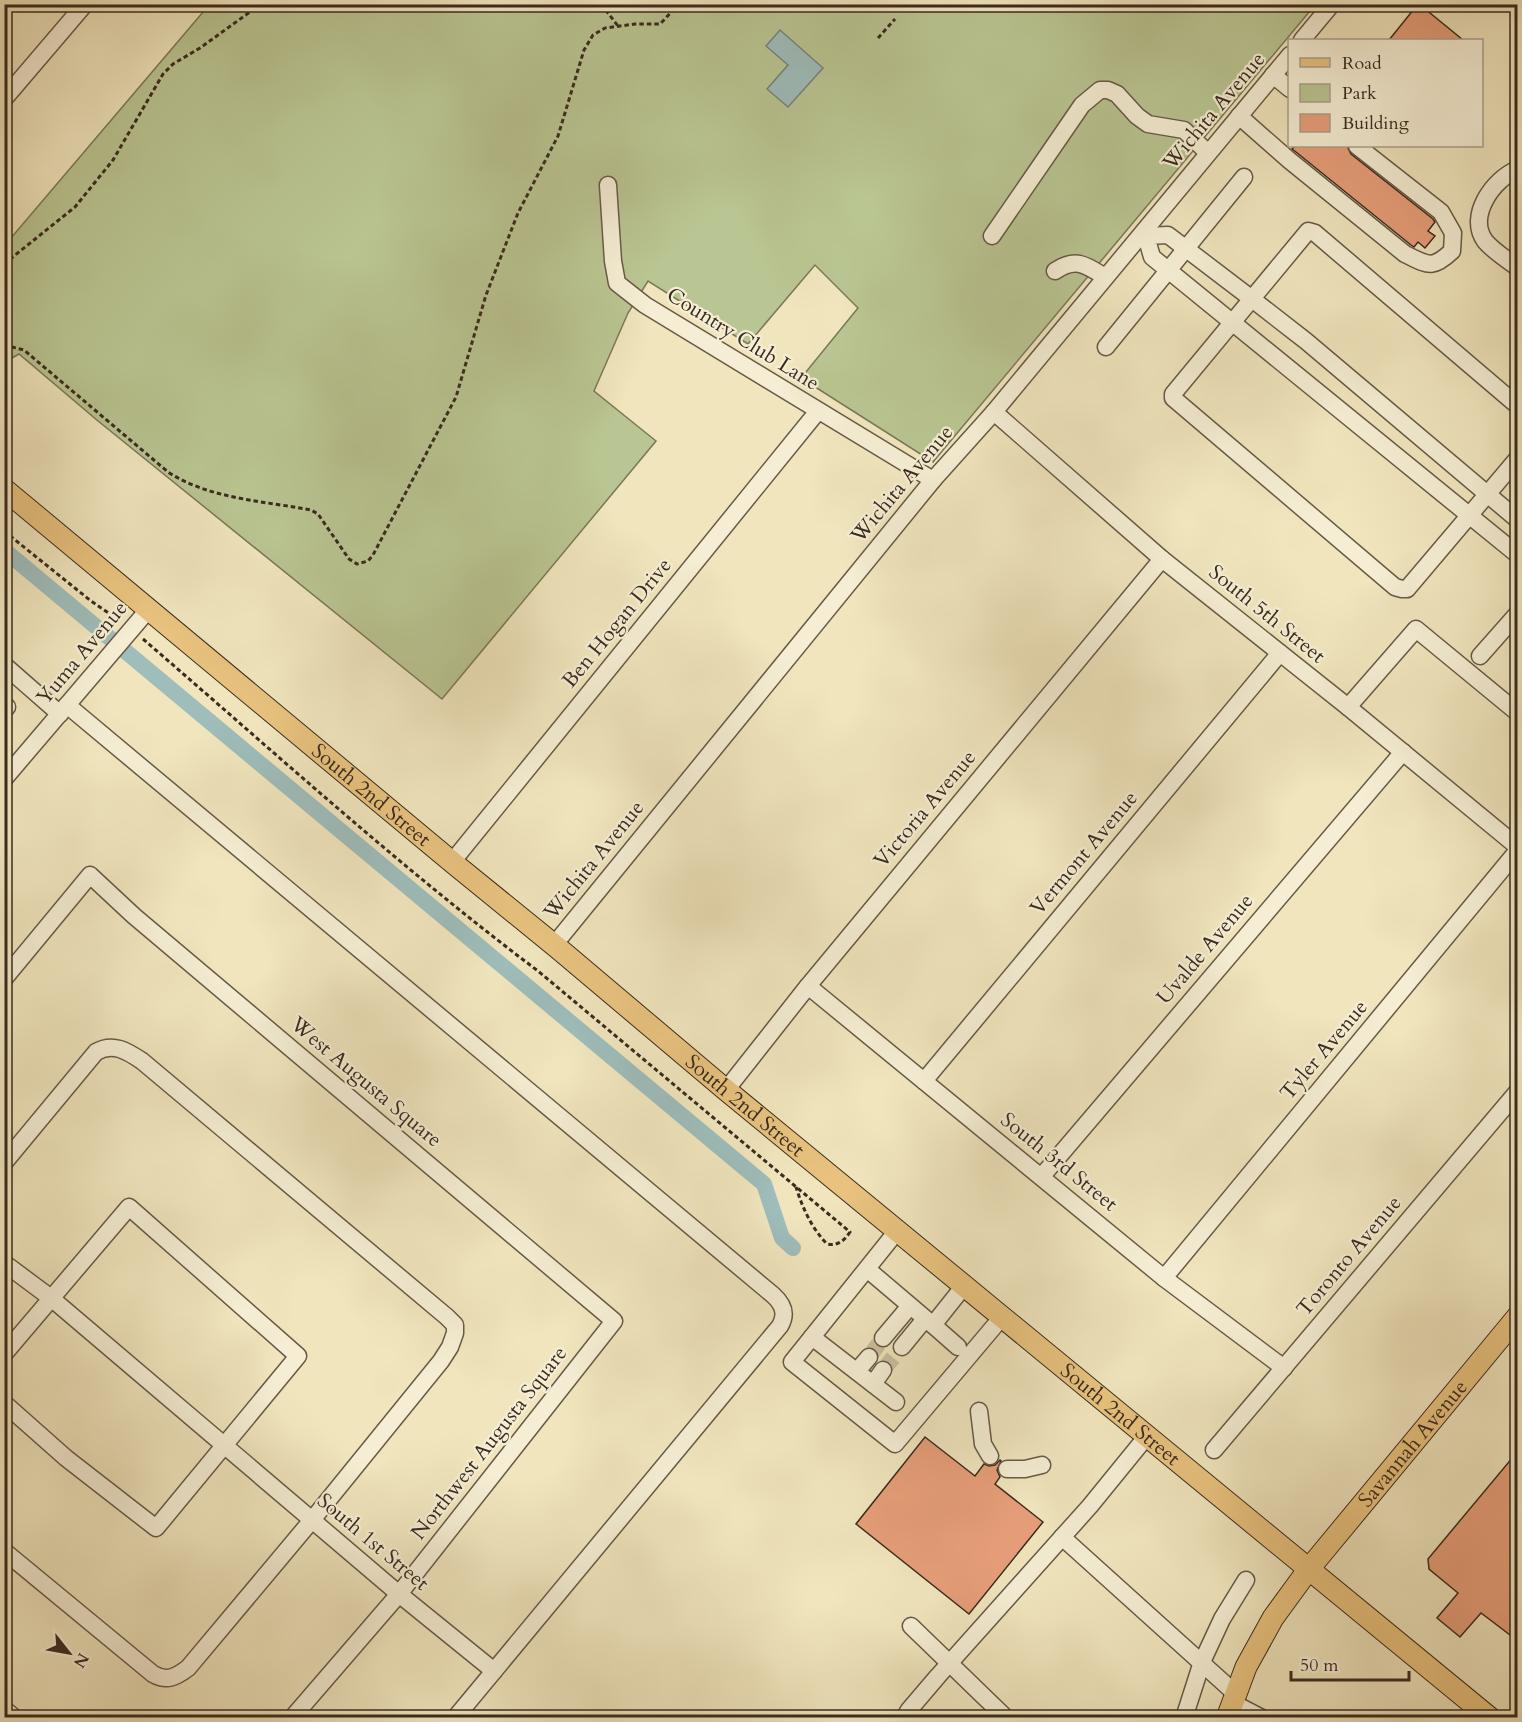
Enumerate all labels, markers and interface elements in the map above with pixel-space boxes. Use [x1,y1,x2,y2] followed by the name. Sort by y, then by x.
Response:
[1288,39,1483,147] legend
[1155,46,1272,177] street label: Wichita Avenue
[1342,51,1382,76] text: Road
[1342,81,1377,106] text: Park
[1342,111,1410,136] text: Building
[661,280,825,398] street label: Country Club Lane
[843,419,960,550] street label: Wichita Avenue
[556,552,678,694] street label: Ben Hogan Drive
[1203,558,1332,670] street label: South 5th Street
[30,595,134,711] street label: Yuma Avenue
[305,737,438,853] street label: South 2nd Street
[867,744,983,874] street label: Victoria Avenue
[1023,785,1145,921] street label: Vermont Avenue
[536,794,651,926] street label: Wichita Avenue
[1150,887,1260,1011] street label: Uvalde Avenue
[1273,994,1375,1106] street label: Tyler Avenue
[283,1009,448,1154] street label: West Augusta Square
[679,1047,811,1164] street label: South 2nd Street
[994,1106,1124,1218] street label: South 3rd Street
[1290,1189,1408,1323] street label: Toronto Avenue
[404,1340,574,1546] street label: Northwest Augusta Square
[1054,1356,1187,1472] street label: South 2nd Street
[1351,1373,1474,1513] street label: Savannah Avenue
[311,1487,435,1598] street label: South 1st Street
[39,1623,99,1683] north arrow
[1291,1644,1410,1682] scale bar
[68,1649,94,1672] text: N
[1300,1653,1339,1678] text: 50 m

